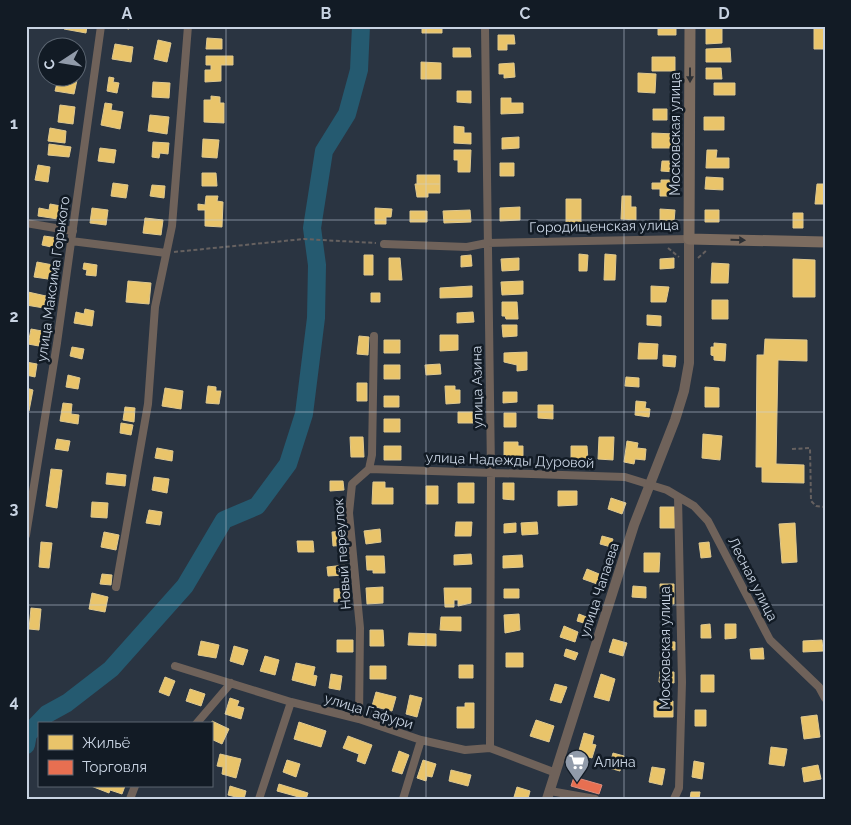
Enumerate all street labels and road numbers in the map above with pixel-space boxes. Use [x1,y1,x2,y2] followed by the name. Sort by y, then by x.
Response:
[667,72,683,196] street label: Московская улица
[33,195,73,363] street label: улица Максима Горького
[529,217,679,235] street label: Городищенская улица
[468,345,486,429] street label: улица Азина
[425,449,595,471] street label: улица Надежды Дуровой
[330,498,354,610] street label: Новый переулок
[725,534,781,624] street label: Лесная улица
[576,541,622,639] street label: улица Чапаева
[657,586,673,710] street label: Московская улица
[323,690,415,732] street label: улица Гафури

